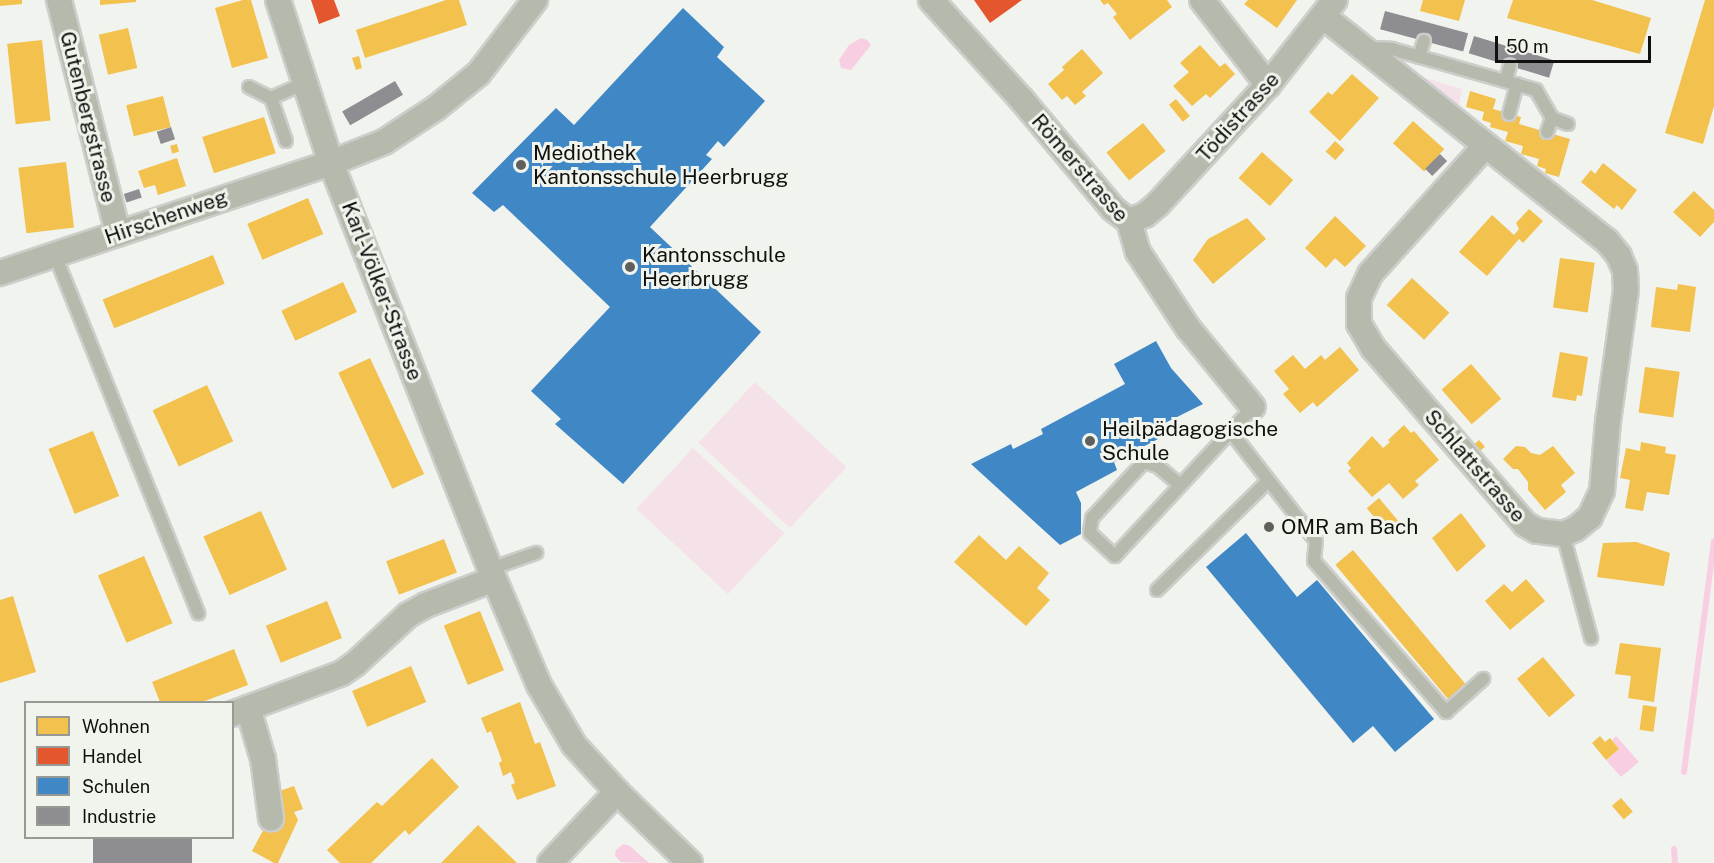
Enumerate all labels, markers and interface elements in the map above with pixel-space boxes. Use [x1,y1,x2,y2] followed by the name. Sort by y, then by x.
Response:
[1498,24,1654,62] scale bar
[55,29,121,205] street label: Gutenbergstrasse
[1506,36,1549,57] text: 50 m
[1191,67,1285,167] street label: Tödistrasse
[1026,109,1134,227] street label: Römerstrasse
[533,140,789,190] place label: Mediothek Kantonsschule Heerbrugg
[514,158,528,172] marker: Mediothek Kantonsschule Heerbrugg
[101,184,231,250] street label: Hirschenweg
[336,198,428,384] street label: Karl-Völker-Strasse
[642,242,786,292] place label: Kantonsschule Heerbrugg
[623,260,637,274] marker: Kantonsschule Heerbrugg
[1419,404,1531,528] street label: Schlattstrasse
[1102,416,1278,466] place label: Heilpädagogische Schule
[1083,434,1097,448] marker: Heilpädagogische Schule
[1281,514,1418,540] place label: OMR am Bach
[1262,520,1276,534] marker: OMR am Bach
[24,701,234,839] legend
[82,716,150,737] text: Wohnen
[82,746,142,767] text: Handel
[82,776,150,797] text: Schulen
[82,806,156,827] text: Industrie

